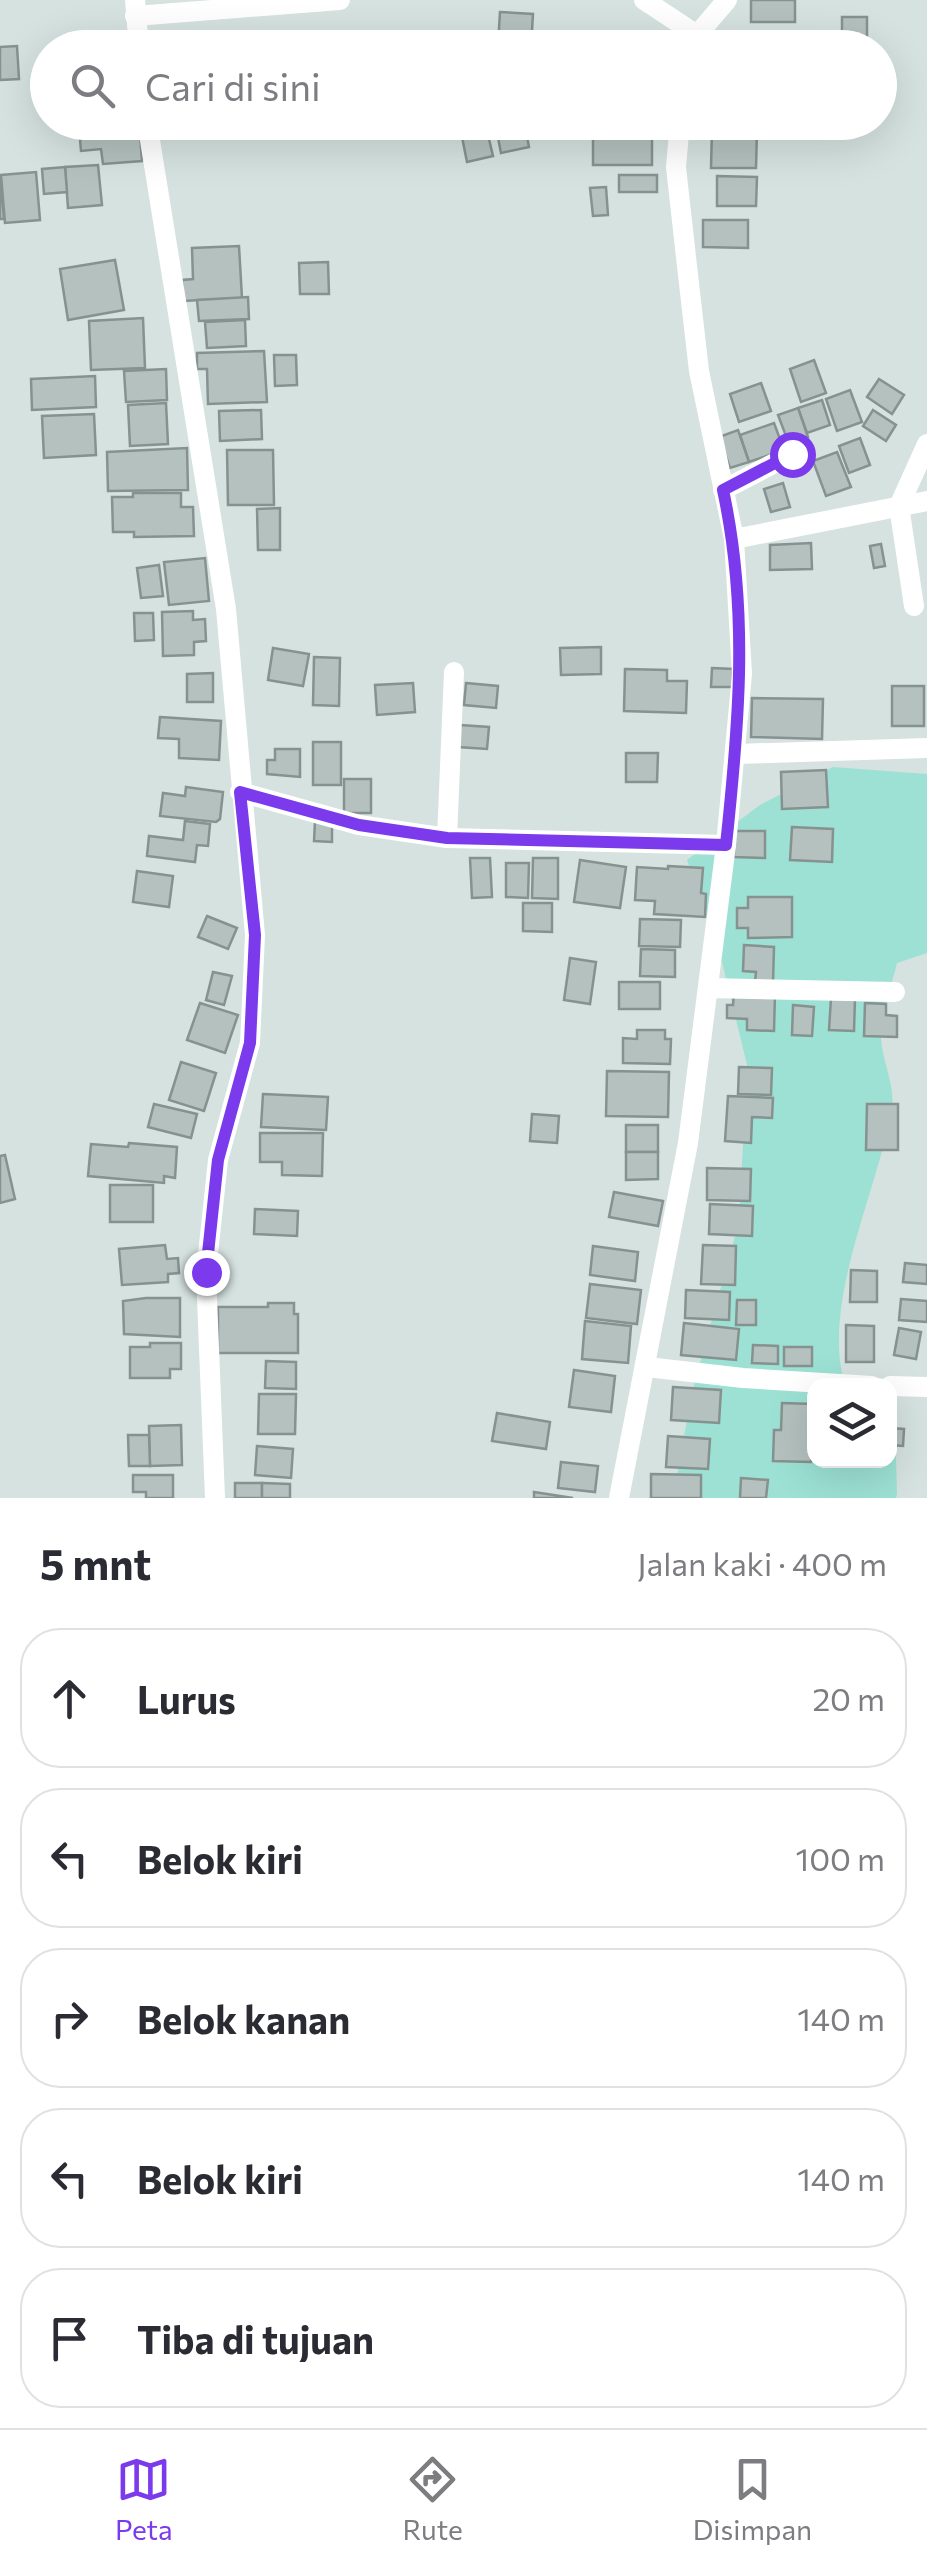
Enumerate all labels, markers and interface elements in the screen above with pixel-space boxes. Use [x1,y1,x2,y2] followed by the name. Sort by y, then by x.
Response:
[30,30,897,140] search box
[65,58,120,113] icon: search
[145,62,321,109] text: Cari di sini
[770,432,816,478] route start
[184,1250,230,1296] route end
[807,1378,897,1468] map controls
[807,1378,897,1468] button: layers
[40,1537,151,1589] text: 5 mnt
[637,1543,887,1583] text: Jalan kaki · 400 m
[42,1671,97,1726] icon: ahead
[137,1675,236,1722] text: Lurus
[812,1678,885,1718] text: 20 m
[42,1831,97,1886] icon: left
[137,1835,303,1882] text: Belok kiri
[796,1838,885,1878] text: 100 m
[42,1991,97,2046] icon: right
[137,1995,350,2042] text: Belok kanan
[797,1998,885,2038] text: 140 m
[42,2151,97,2206] icon: left
[137,2155,303,2202] text: Belok kiri
[797,2158,885,2198] text: 140 m
[42,2311,97,2366] icon: arrive
[137,2315,374,2362] text: Tiba di tujuan
[115,2452,173,2546] tab: Peta
[403,2452,463,2546] tab: Rute
[693,2452,812,2546] tab: Disimpan

